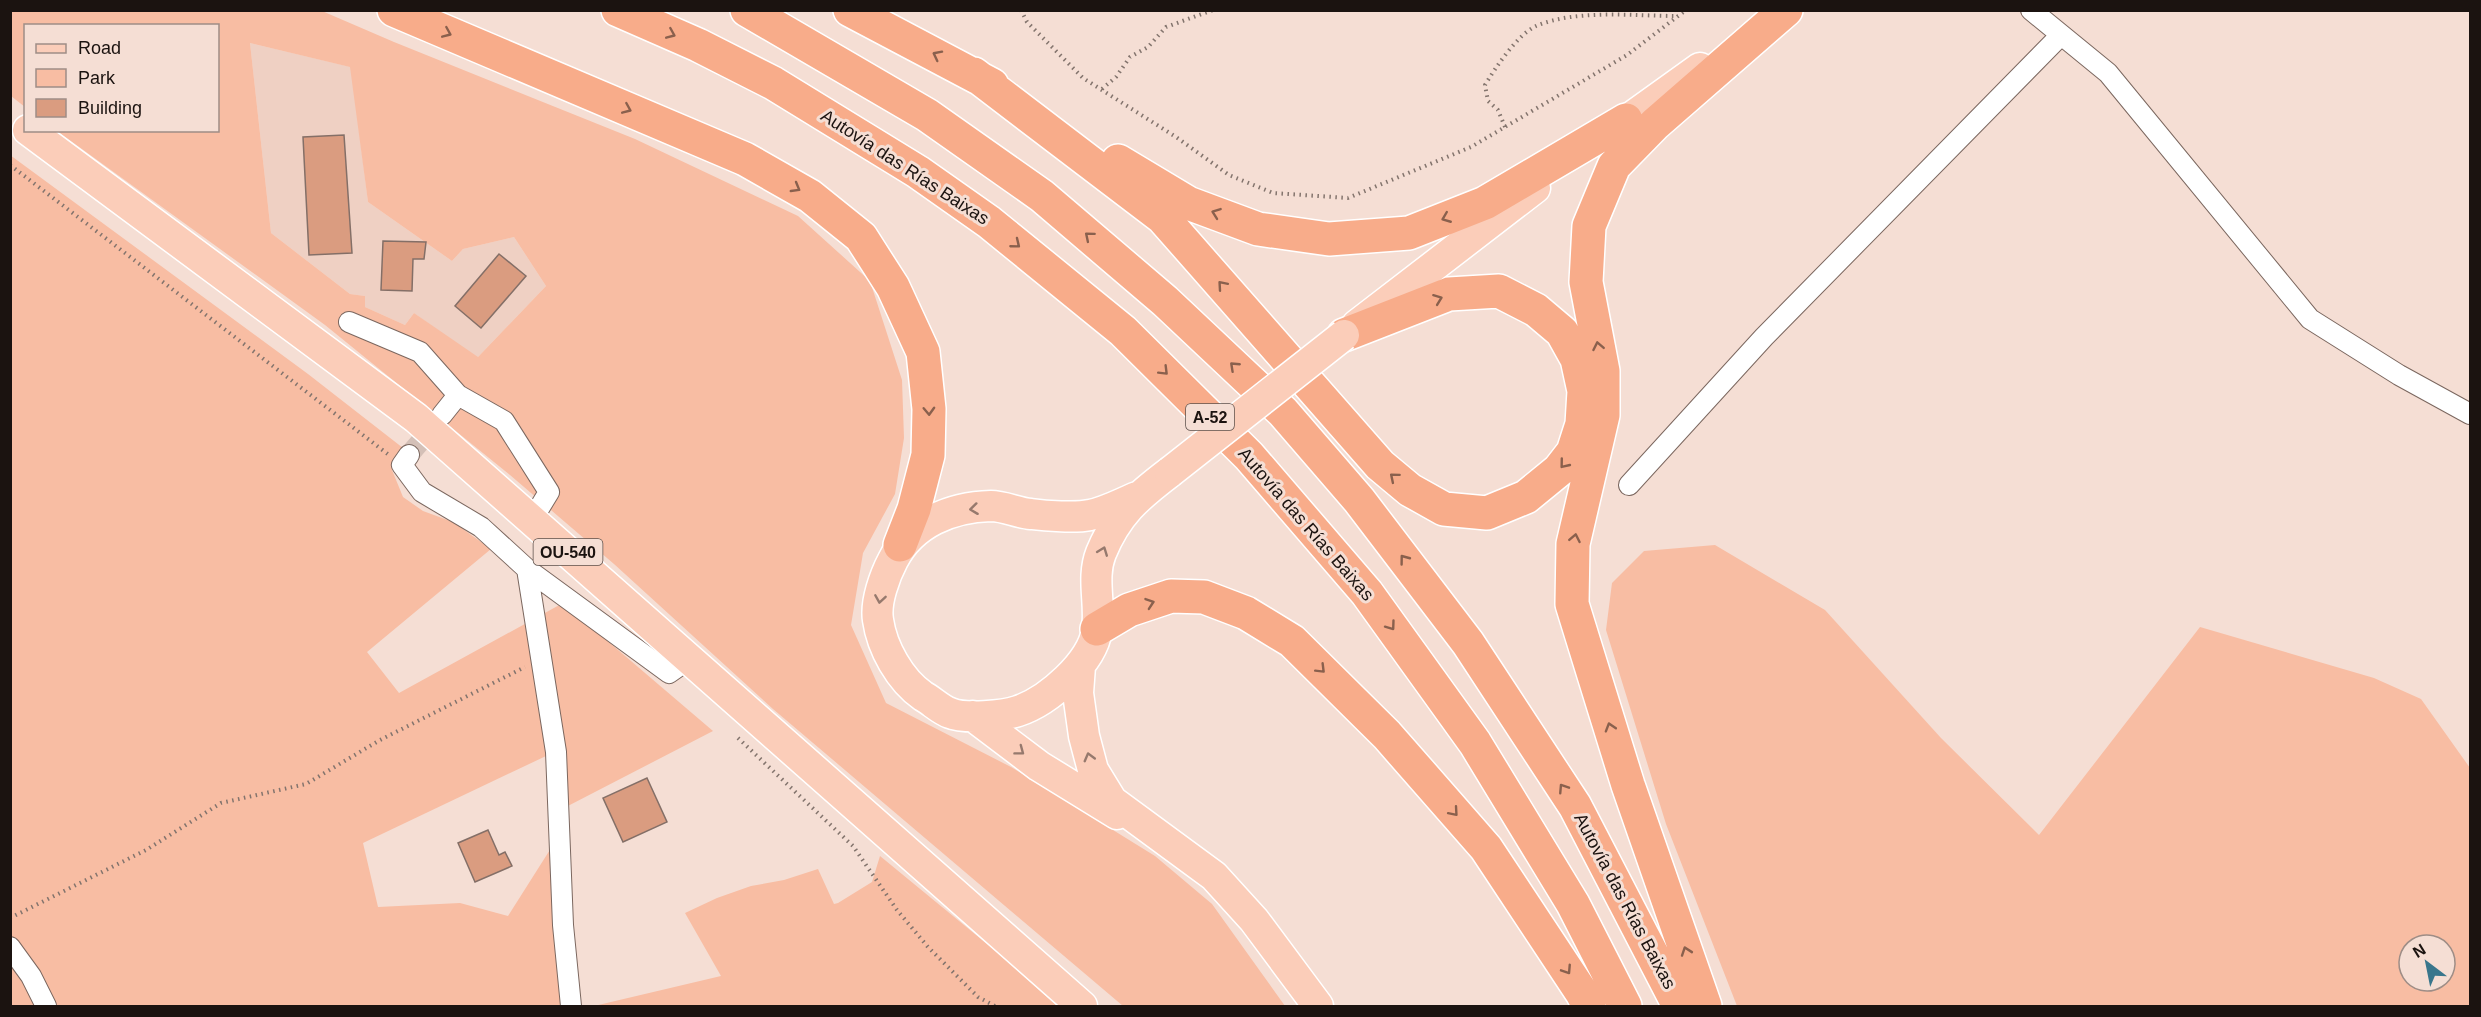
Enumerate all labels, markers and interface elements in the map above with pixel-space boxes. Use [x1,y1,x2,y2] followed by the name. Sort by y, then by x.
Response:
[24,24,219,132] legend
[441,26,452,38] one-way arrow
[665,26,676,38] one-way arrow
[78,38,121,58] text: Road
[932,51,943,62] one-way arrow
[78,68,116,88] text: Park
[78,98,142,118] text: Building
[621,102,632,114] one-way arrow
[817,105,993,229] street label: Autovía das Rías Baixas
[790,181,800,192] one-way arrow
[1211,208,1222,220] one-way arrow
[1441,211,1452,223] one-way arrow
[1085,232,1096,243] one-way arrow
[1009,237,1020,248] one-way arrow
[1218,281,1229,292] one-way arrow
[1432,293,1443,306] one-way arrow
[1592,342,1605,352] one-way arrow
[1230,362,1241,373] one-way arrow
[1156,364,1167,375] one-way arrow
[1186,404,1234,430] road number: A-52
[922,406,935,415] one-way arrow
[1234,443,1378,605] street label: Autovía das Rías Baixas
[1560,457,1571,468] one-way arrow
[1390,473,1401,484] one-way arrow
[969,502,978,514] one-way arrow
[1568,533,1581,543] one-way arrow
[534,539,602,565] road number: OU-540
[1095,546,1108,557] one-way arrow
[1401,555,1412,566] one-way arrow
[875,595,887,604] one-way arrow
[1144,598,1154,611] one-way arrow
[1384,620,1395,631] one-way arrow
[1313,662,1324,673] one-way arrow
[1605,722,1617,733] one-way arrow
[1013,744,1024,755] one-way arrow
[1084,752,1097,762] one-way arrow
[1559,784,1571,794] one-way arrow
[1447,805,1458,815] one-way arrow
[1570,810,1680,992] street label: Autovía das Rías Baixas
[2397,933,2457,993] north arrow
[2410,940,2429,961] text: N
[1680,946,1693,957] one-way arrow
[1560,963,1571,974] one-way arrow

